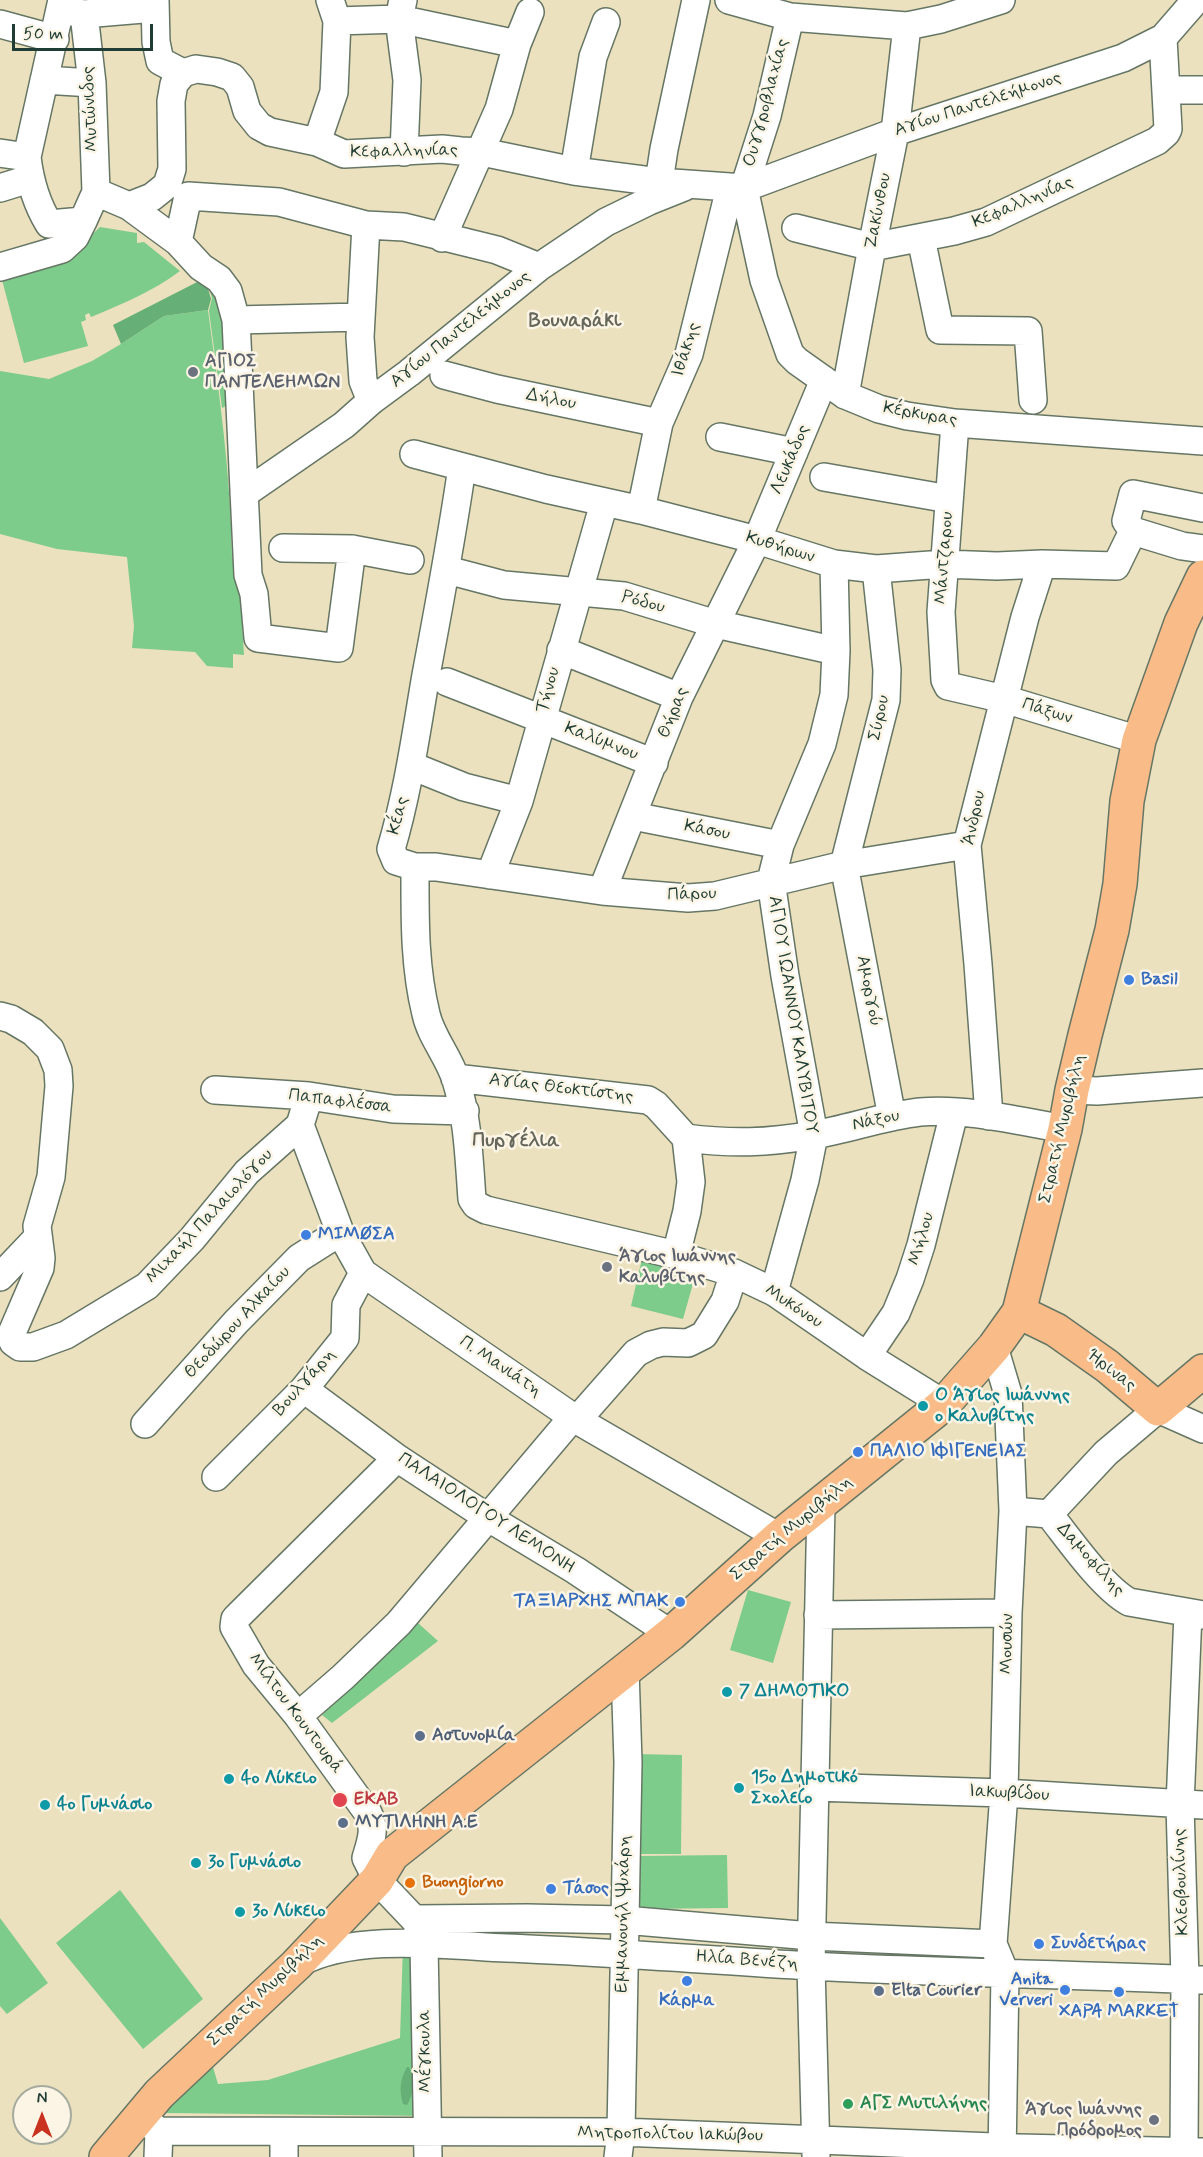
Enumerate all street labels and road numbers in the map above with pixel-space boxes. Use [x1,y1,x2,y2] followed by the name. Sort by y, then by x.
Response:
[740,37,794,169] street label: Ουγγροβλαχίας
[78,65,104,153] street label: Μυτώνιδος
[892,68,1064,142] street label: Αγίου Παντελεήμονος
[350,140,458,164] street label: Κεφαλληνίας
[861,171,897,251] street label: Ζακύνθου
[969,172,1077,234] street label: Κεφαλληνίας
[386,267,536,393] street label: Αγίου Παντελεήμονος
[668,320,706,380] street label: Ιθάκης
[524,385,578,415] street label: Δήλου
[881,398,959,432] street label: Κέρκυρας
[767,422,815,498] street label: Λευκάδος
[931,511,959,605] street label: Μάντζαρου
[743,527,817,569] street label: Κυθήρων
[619,587,667,619] street label: Ρόδου
[532,665,566,715] street label: Τήνου
[654,684,694,742] street label: Θήρας
[865,693,895,743] street label: Σύρου
[1019,694,1075,730] street label: Πάξων
[561,718,641,766] street label: Καλύμνου
[959,789,991,847] street label: Άνδρου
[384,795,414,837] street label: Κέας
[682,816,732,846] street label: Κάσου
[667,883,717,907] street label: Πάρου
[762,894,822,1136] street label: ΑΓΙΟΥ ΙΩΑΝΝΟΥ ΚΑΛΥΒΙΤΟΥ
[851,954,885,1028] street label: Αμοργού
[1035,1052,1091,1206] street label: Στρατή Μυριβήλη
[488,1069,634,1109] street label: Αγίας Θεοκτίστης
[287,1085,393,1119] street label: Παπαφλέσσα
[850,1105,902,1137] street label: Νάξου
[142,1145,278,1289] street label: Μιχαήλ Παλαιολόγου
[904,1210,940,1268] street label: Μήλου
[180,1262,296,1384] street label: Θεοδώρου Αλκαίου
[760,1280,826,1334] street label: Μυκόνου
[455,1332,545,1402] street label: Π. Μανιάτη
[269,1345,341,1421] street label: Βουλγάρη
[1082,1345,1140,1397] street label: Ήρινας
[393,1449,579,1579] street label: ΠΑΛΑΙΟΛΟΓΟΥ ΛΕΜΟΝΗ
[727,1472,857,1586] street label: Στρατή Μυριβήλη
[1051,1519,1129,1601] street label: Δαμοφίλης
[997,1613,1019,1675] street label: Μουσών
[243,1650,347,1778] street label: Μίλτου Κουντουρά
[968,1781,1050,1807] street label: Ιακωβίδου
[1169,1828,1195,1936] street label: Κλεοβουλίνης
[612,1835,636,1993] street label: Εμμανουήλ Ψυχάρη
[204,1930,328,2052] street label: Στρατή Μυριβήλη
[695,1947,799,1975] street label: Ηλία Βενέζη
[414,2009,438,2093] street label: Μέγκουλα
[577,2123,763,2147] street label: Μητροπολίτου Ιακώβου

